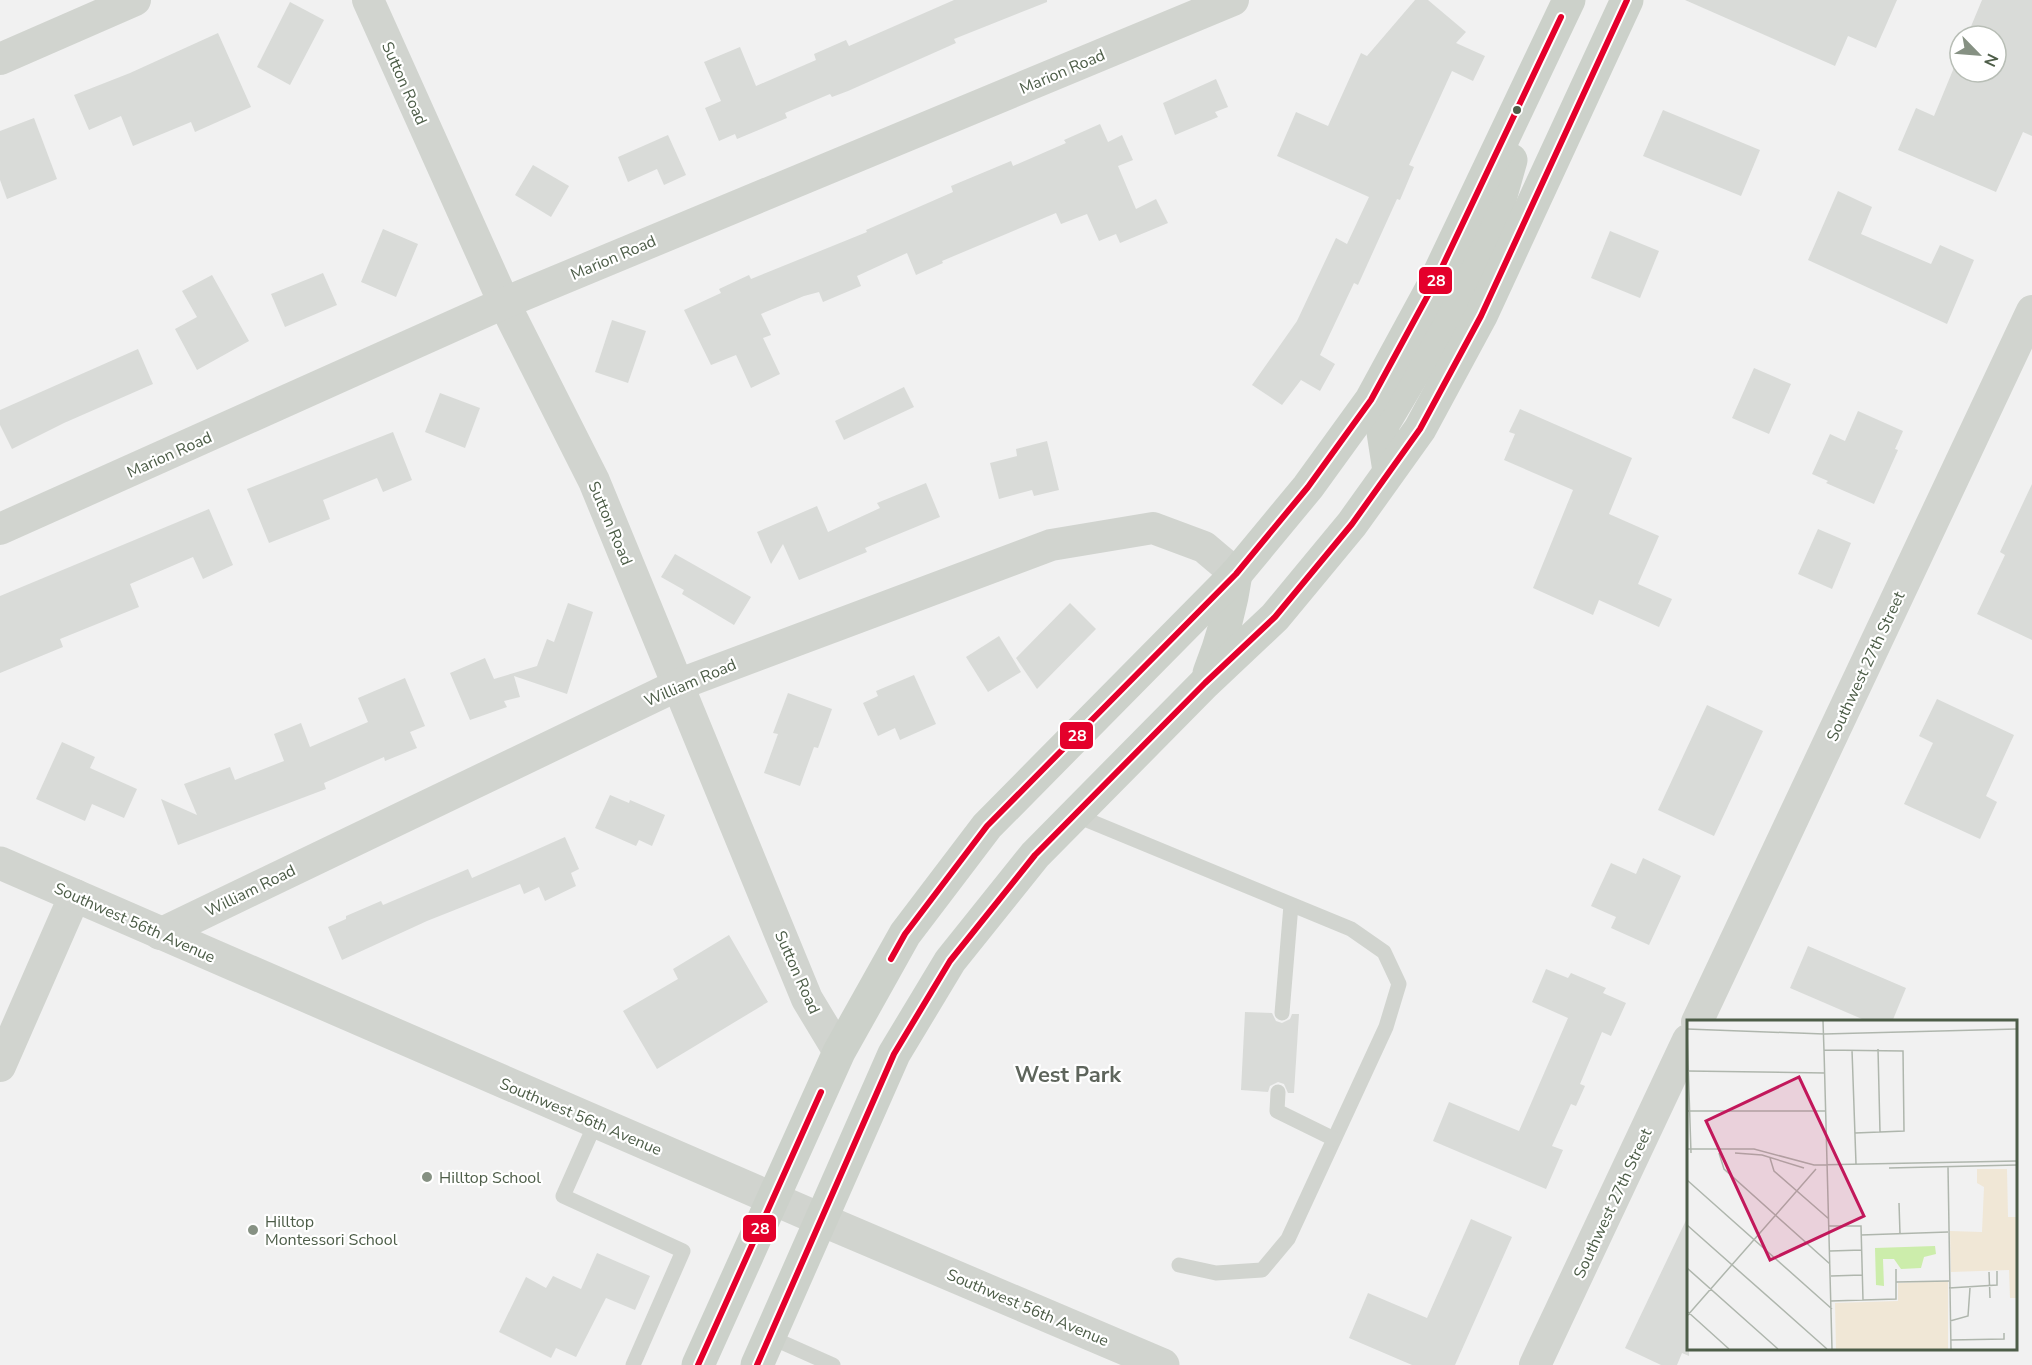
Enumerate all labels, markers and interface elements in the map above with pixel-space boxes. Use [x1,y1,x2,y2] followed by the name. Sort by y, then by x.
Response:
[1948,24,2008,84] north arrow
[376,38,432,129] street label: Sutton Road
[1016,44,1109,100] street label: Marion Road
[1978,50,2003,70] text: N
[1511,104,1523,116] unlabelled marker
[567,230,660,286] street label: Marion Road
[1418,266,1453,295] line badge: 28
[1426,270,1446,292] text: 28
[123,426,215,483] street label: Marion Road
[583,478,638,569] street label: Sutton Road
[1821,587,1911,745] street label: Southwest 27th Street
[641,654,740,712] street label: William Road
[1059,721,1094,750] line badge: 28
[1067,725,1087,747] text: 28
[202,860,299,922] street label: William Road
[51,877,219,968] street label: Southwest 56th Avenue
[769,927,825,1018] street label: Sutton Road
[1687,1020,2017,1350] inset map
[1015,1060,1122,1090] district label: West Park
[496,1073,665,1161] street label: Southwest 56th Avenue
[1568,1124,1658,1282] street label: Southwest 27th Street
[439,1167,541,1189] place label: Hilltop School
[420,1170,434,1184] marker: Hilltop School
[265,1211,398,1251] place label: Hilltop Montessori School
[742,1214,777,1243] line badge: 28
[750,1218,770,1240] text: 28
[246,1223,260,1237] marker: Hilltop Montessori School
[943,1264,1112,1352] street label: Southwest 56th Avenue

